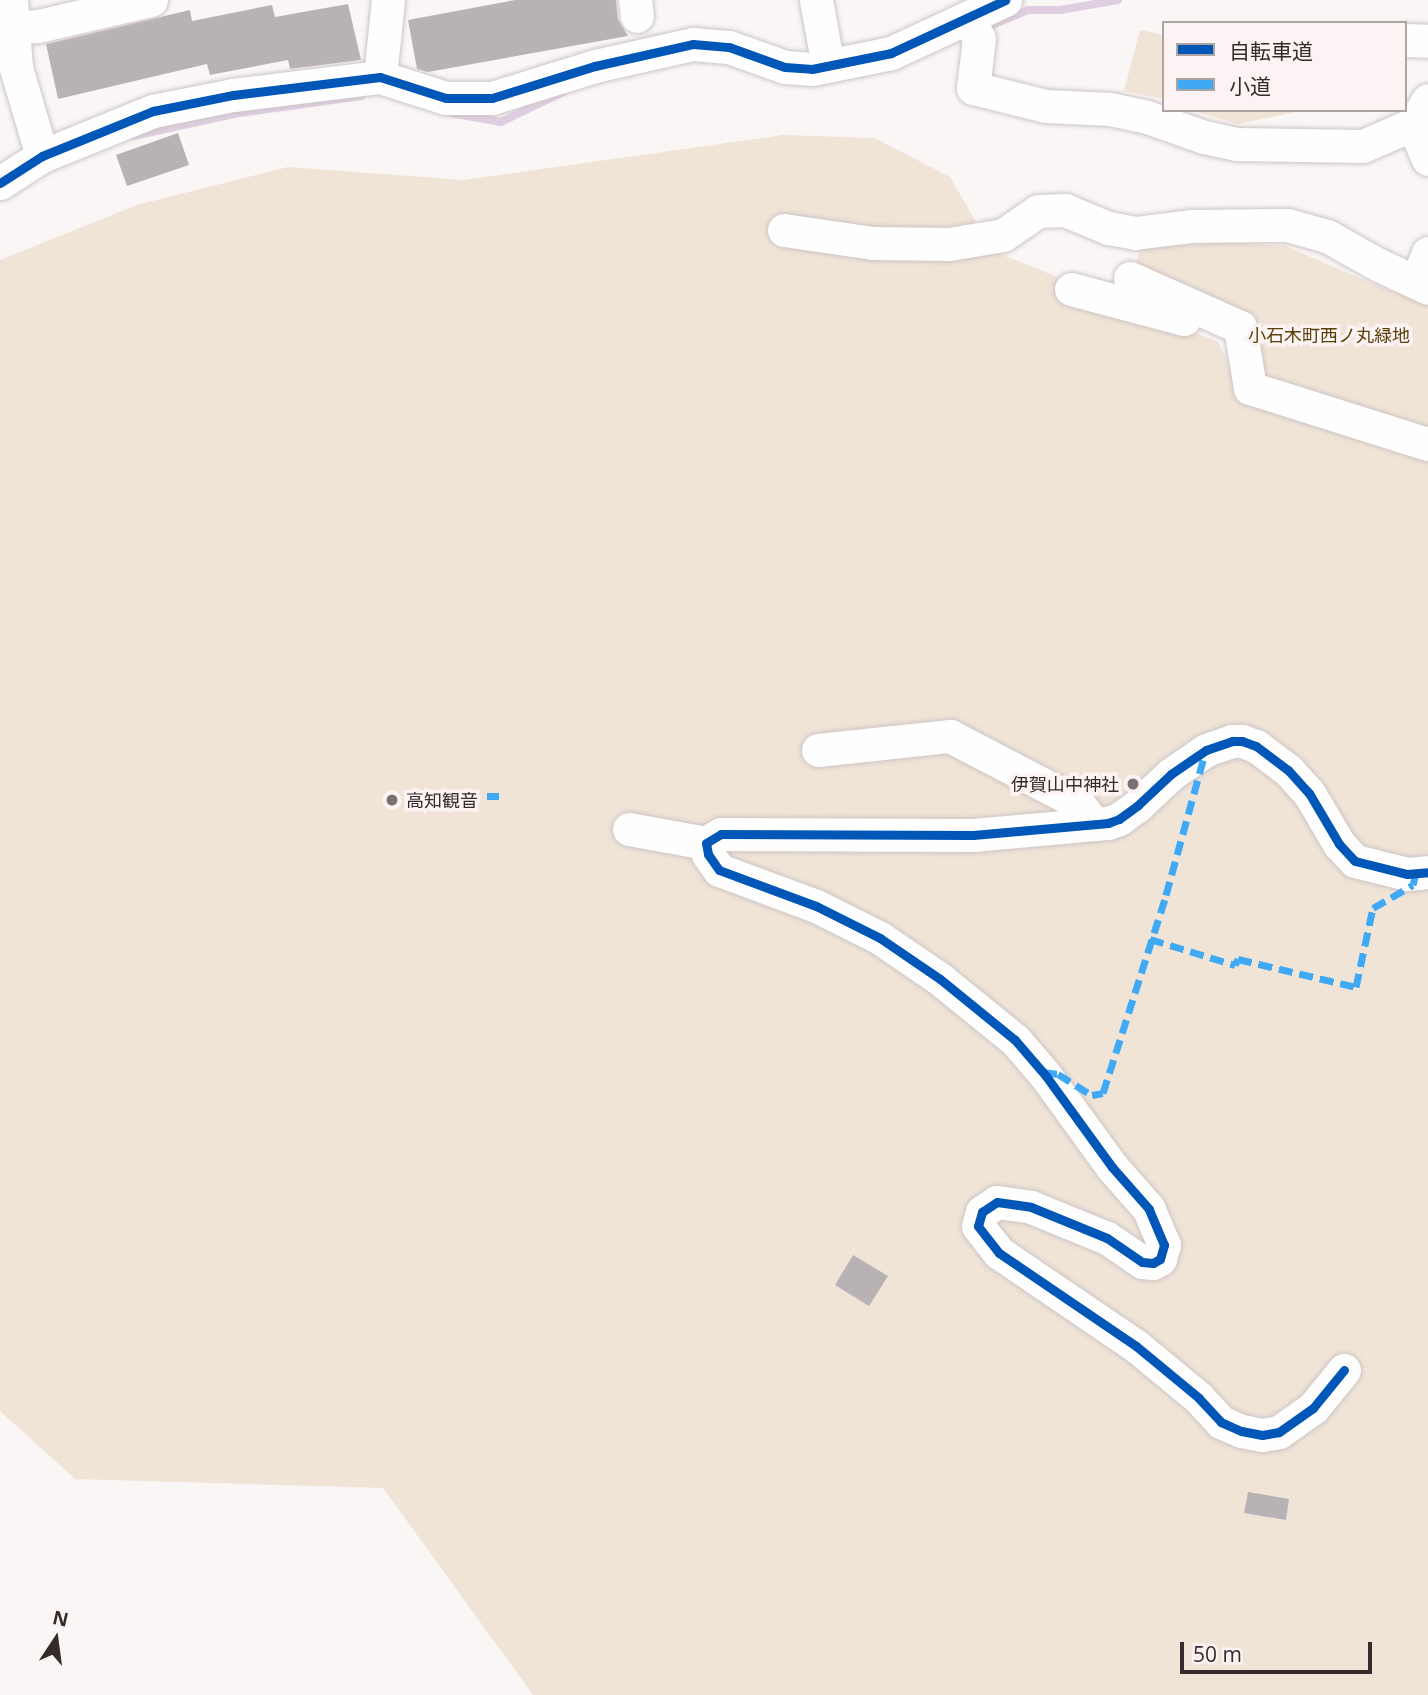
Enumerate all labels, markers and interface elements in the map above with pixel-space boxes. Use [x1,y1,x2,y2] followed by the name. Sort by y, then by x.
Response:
[1162,21,1407,112] legend
[1229,37,1313,65] text: 自転車道
[1229,72,1271,100] text: 小道
[1248,324,1410,346] park label: 小石木町西ノ丸緑地
[1011,773,1119,795] place label: 伊賀山中神社
[1125,776,1141,792] marker: 伊賀山中神社
[406,789,478,811] place label: 高知観音
[384,792,400,808] marker: 高知観音
[21,1604,91,1674] north arrow
[50,1604,71,1633] text: N
[1183,1628,1376,1672] scale bar
[1193,1640,1242,1668] text: 50 m

